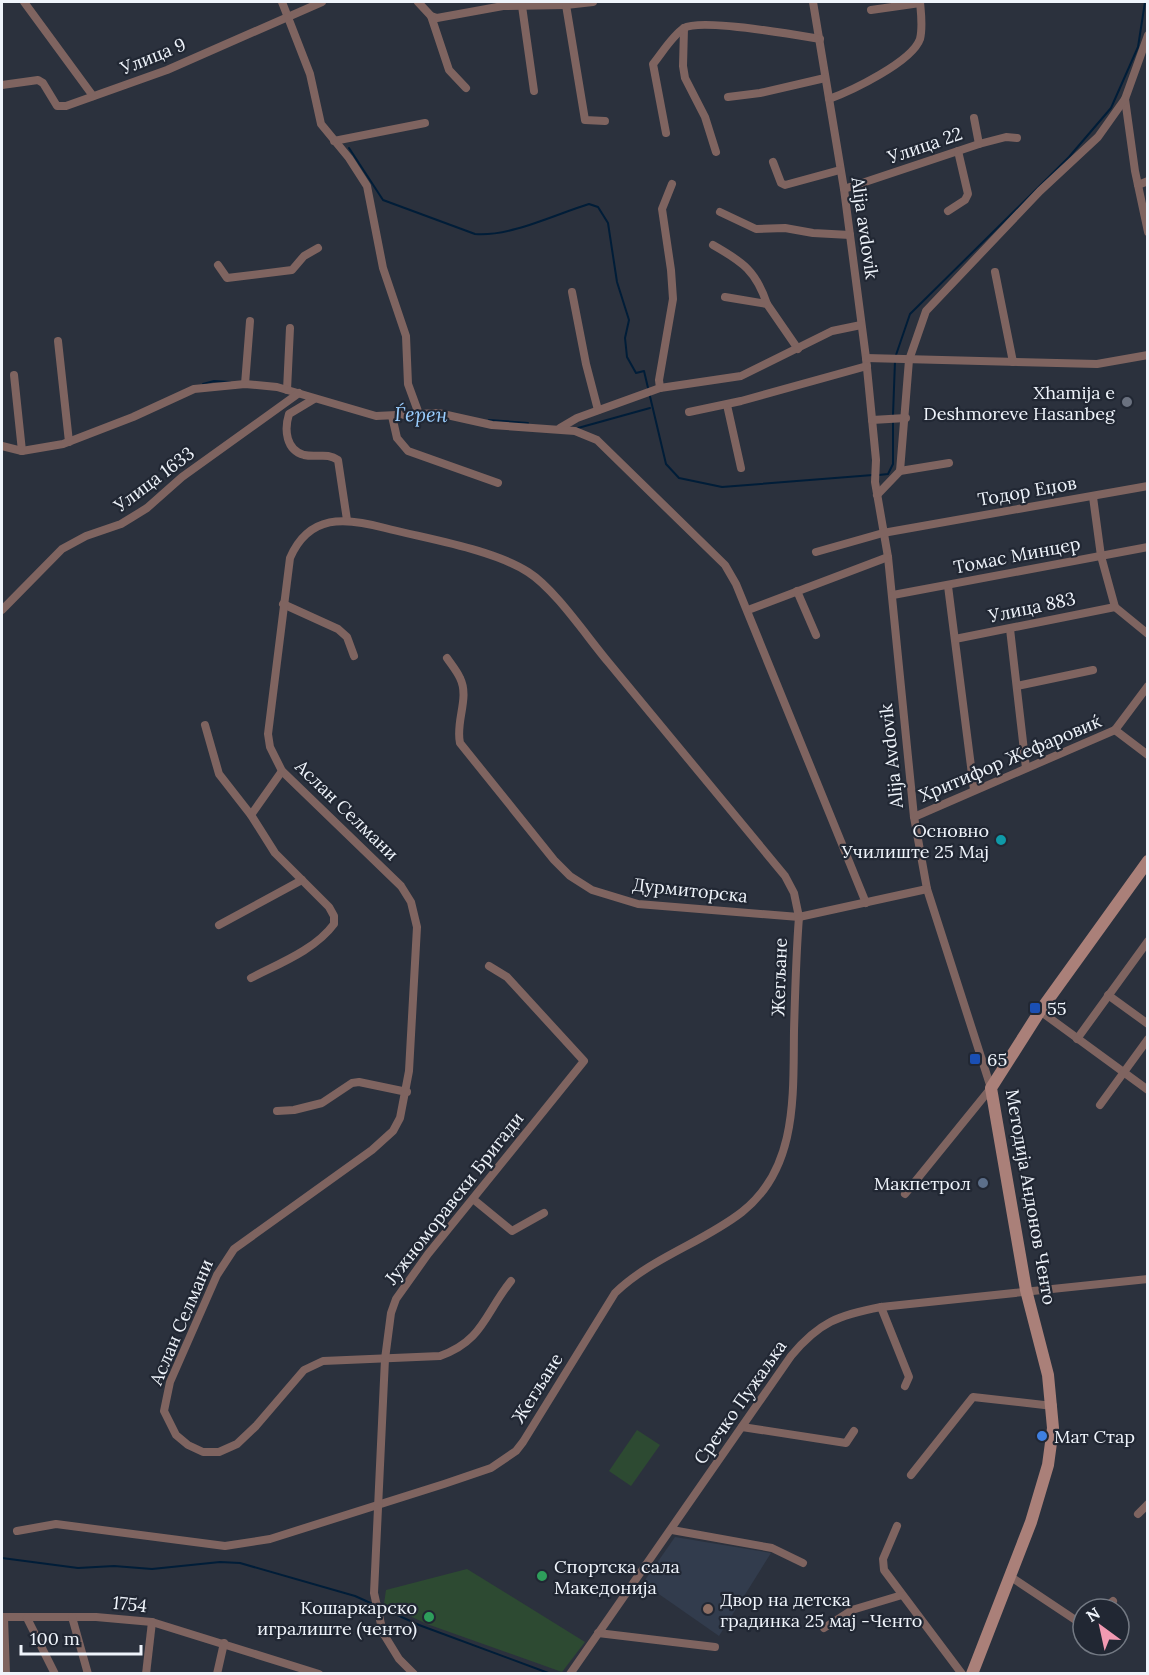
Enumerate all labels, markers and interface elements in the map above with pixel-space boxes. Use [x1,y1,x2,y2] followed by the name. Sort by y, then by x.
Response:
[116,33,189,80] street label: Улица 9
[884,122,965,169] street label: Улица 22
[846,174,884,281] street label: Alija avdovik
[923,381,1116,425] place label: Xhamija e Deshmoreve Hasanbeg
[1120,395,1134,409] marker: Xhamija e Deshmoreve Hasanbeg
[394,401,448,427] water label: Ѓерен
[108,441,199,517] street label: Улица 1633
[976,471,1078,511] street label: Тодор Еџов
[952,531,1082,579] street label: Томас Минцер
[985,587,1078,628] street label: Улица 883
[874,702,908,810] street label: Alija Avdovik
[915,709,1105,807] street label: Хритифор Жефаровиќ
[290,754,403,865] street label: Аслан Селмани
[841,819,989,863] place label: Основно Училиште 25 Мај
[994,833,1008,847] marker: Основно Училиште 25 Мај
[631,873,749,907] street label: Дурмиторска
[766,937,792,1017] street label: Жегљане
[1047,997,1067,1020] place label: 55
[1028,1001,1042,1015] marker: 55
[987,1048,1007,1071] place label: 65
[968,1052,982,1066] marker: 65
[1001,1087,1061,1307] street label: Методија Андонов Ченто
[379,1107,528,1290] street label: Јужноморавски Бригади
[874,1172,971,1195] place label: Макпетрол
[976,1176,990,1190] marker: Макпетрол
[144,1255,218,1389] street label: Аслан Селмани
[689,1335,791,1469] street label: Сречко Пужаљка
[506,1348,568,1427] street label: Жегљане
[1054,1425,1135,1448] place label: Мат Стар
[1035,1429,1049,1443] marker: Мат Стар
[554,1555,680,1599] place label: Спортска сала Македонија
[535,1569,549,1583] marker: Спортска сала Македонија
[720,1588,922,1632] place label: Двор на детска градинка 25 мај -Ченто
[112,1591,149,1617] street label: 1754
[257,1596,417,1640] place label: Кошаркарско игралиште (ченто)
[1071,1597,1131,1657] north arrow
[701,1602,715,1616] marker: Двор на детска градинка 25 мај -Ченто
[1082,1603,1103,1626] text: N
[422,1610,436,1624] marker: Кошаркарско игралиште (ченто)
[21,1618,141,1656] scale bar
[30,1627,80,1650] text: 100 m

